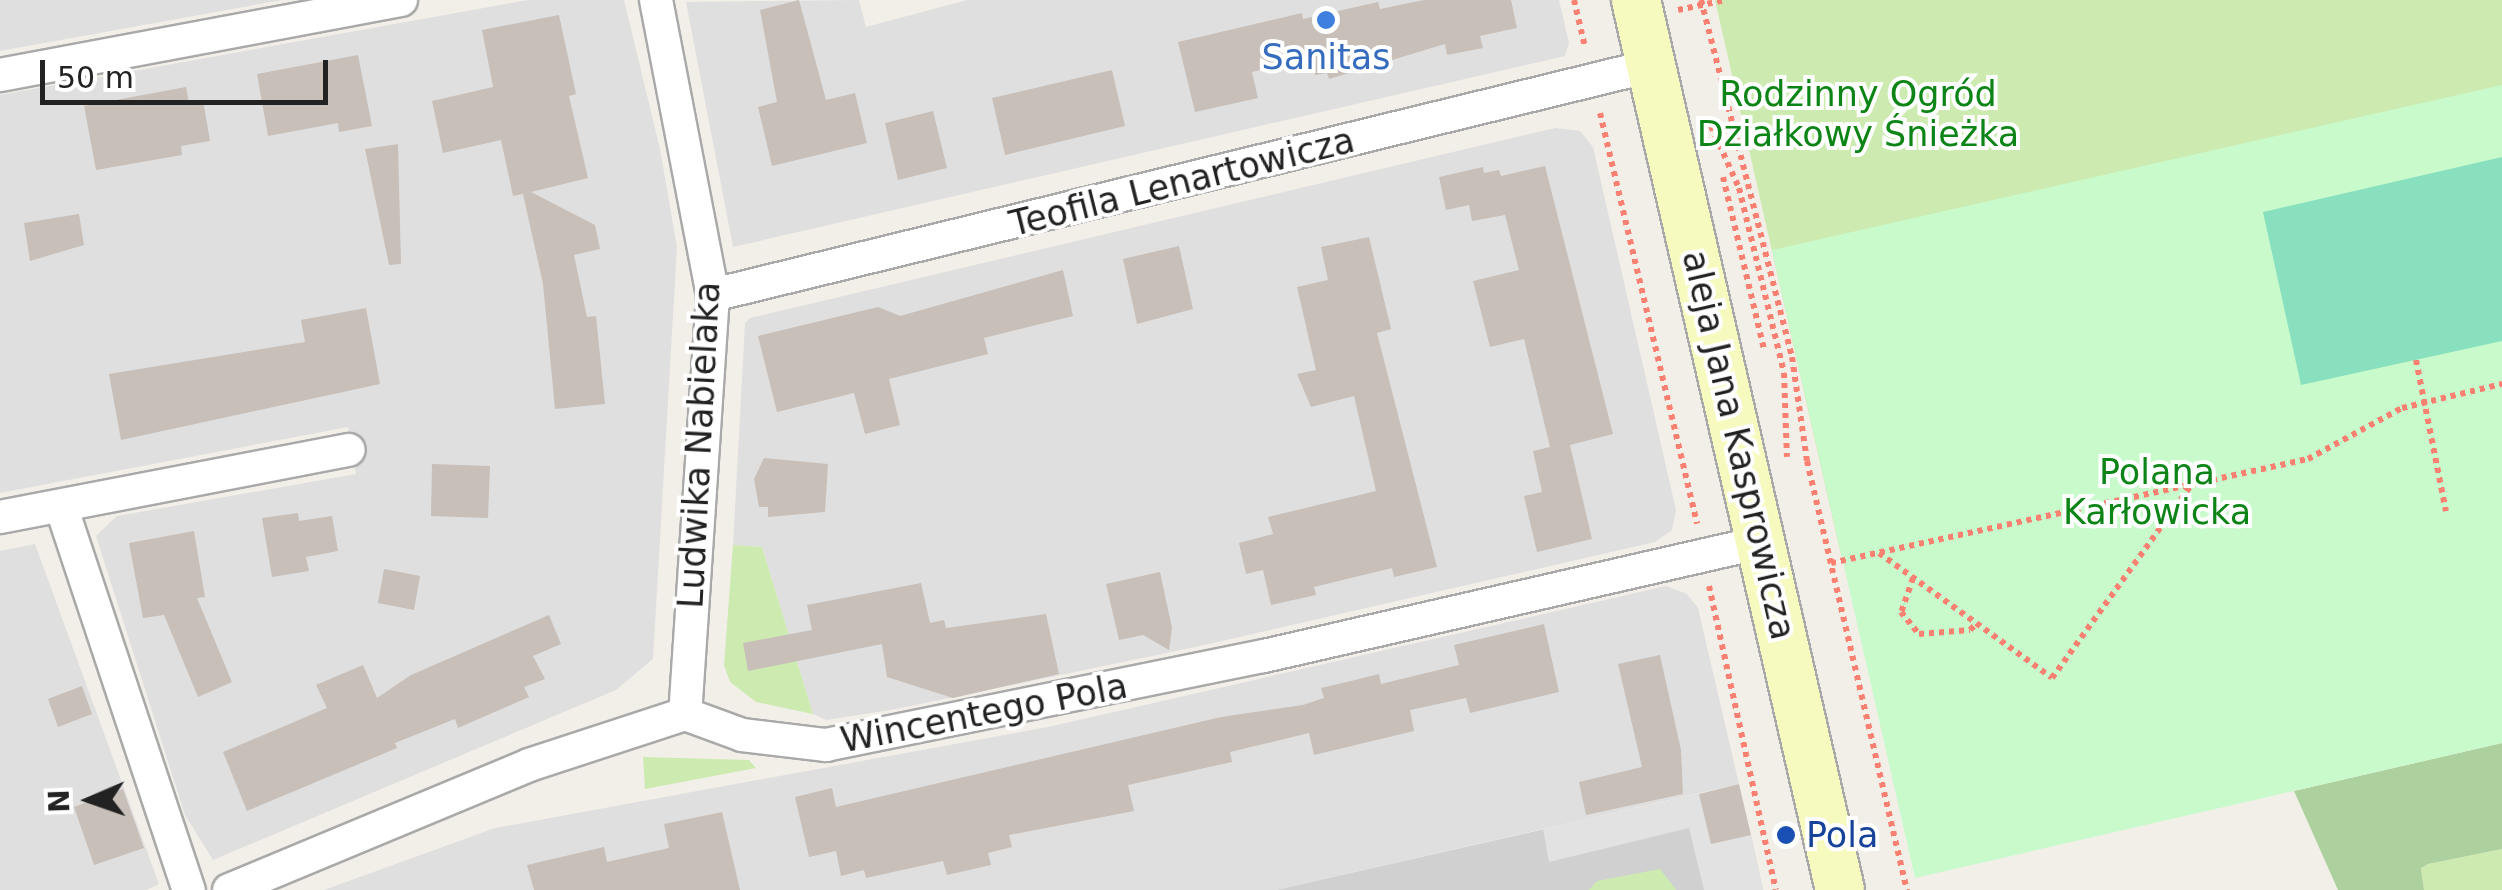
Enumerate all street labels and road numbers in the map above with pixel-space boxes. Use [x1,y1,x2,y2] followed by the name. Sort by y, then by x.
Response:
[1005,119,1359,245] street label: Teofila Lenartowicza
[1674,246,1804,644] street label: aleja Jana Kasprowicza
[669,281,729,609] street label: Ludwika Nabielaka
[837,665,1131,761] street label: Wincentego Pola

